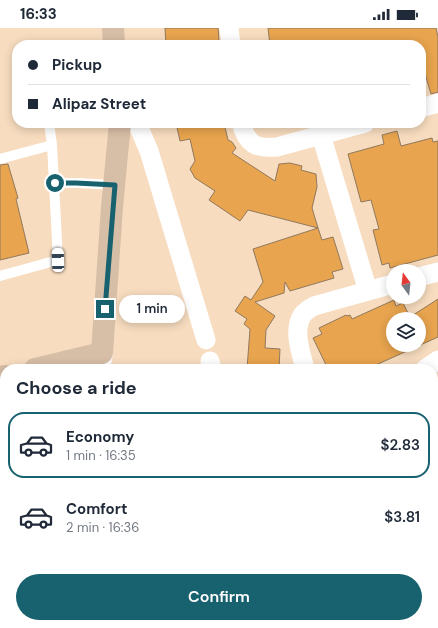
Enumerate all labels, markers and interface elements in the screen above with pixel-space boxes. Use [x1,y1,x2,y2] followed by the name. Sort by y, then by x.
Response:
[20,4,57,24] text: 16:33
[52,55,102,75] text: Pickup
[52,94,146,114] text: Alipaz Street
[46,174,64,192] route start
[52,248,64,272] car
[386,264,426,304] north arrow
[386,264,426,352] map controls
[119,295,185,323] callout: 1 min
[96,300,114,318] route end
[136,300,168,317] text: 1 min
[386,312,426,352] button: layers
[16,376,137,400] text: Choose a ride
[18,427,54,463] icon: car
[66,427,134,447] text: Economy
[380,435,420,455] text: $2.83
[66,447,136,464] text: 1 min · 16:35
[18,499,54,535] icon: car
[66,499,127,519] text: Comfort
[384,507,420,527] text: $3.81
[66,519,139,536] text: 2 min · 16:36
[16,574,422,620] button: Confirm

